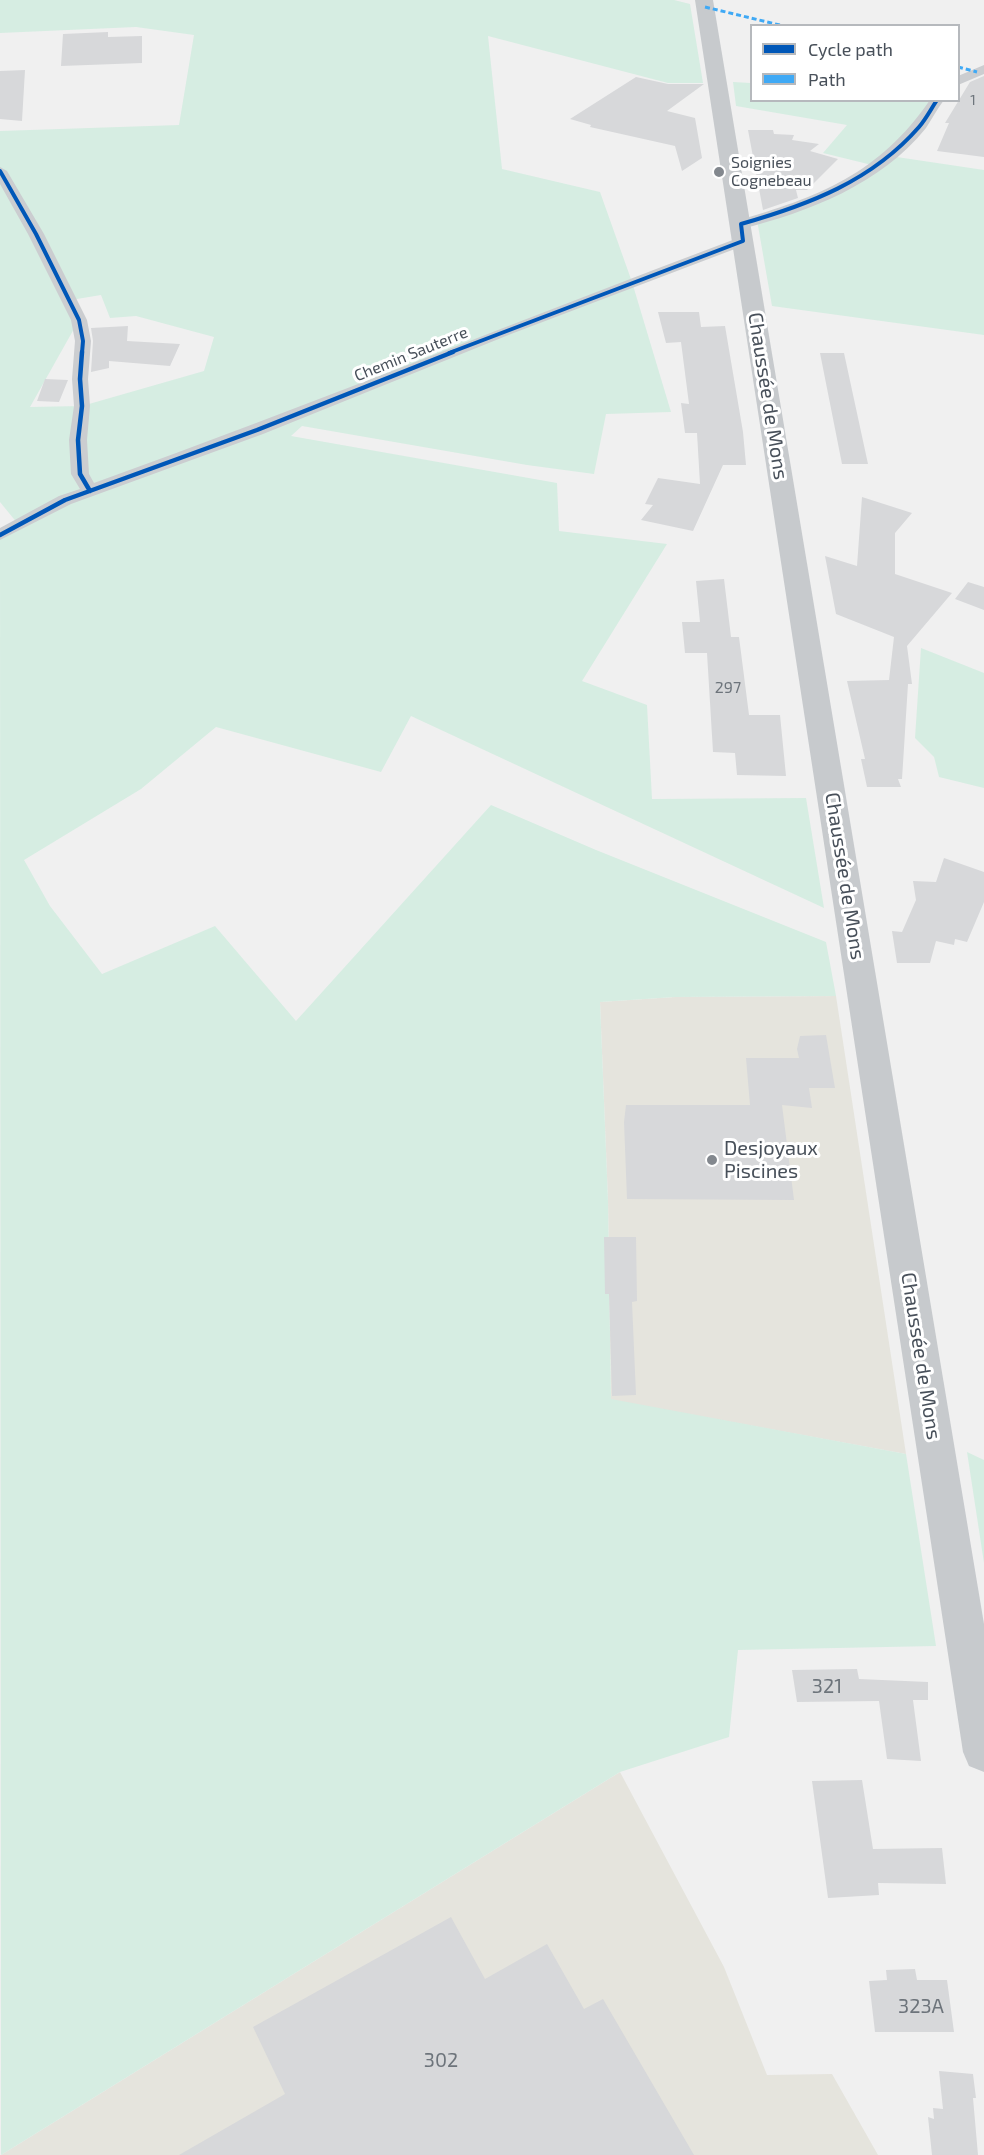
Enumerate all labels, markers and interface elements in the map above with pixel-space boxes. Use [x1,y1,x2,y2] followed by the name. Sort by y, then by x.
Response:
[750,24,960,102] legend
[808,38,893,60] text: Cycle path
[808,68,846,90] text: Path
[970,92,976,108] house number: 1
[731,153,812,191] place label: Soignies Cognebeau
[712,165,726,179] marker: Soignies Cognebeau
[743,311,793,481] street label: Chaussée de Mons
[351,323,471,385] street label: Chemin Sauterre
[715,678,741,698] house number: 297
[820,791,870,961] street label: Chaussée de Mons
[724,1136,818,1183] place label: Desjoyaux Piscines
[705,1153,719,1167] marker: Desjoyaux Piscines
[896,1271,946,1441] street label: Chaussée de Mons
[812,1674,842,1698] house number: 321
[898,1994,944,2018] house number: 323A
[424,2048,458,2072] house number: 302

